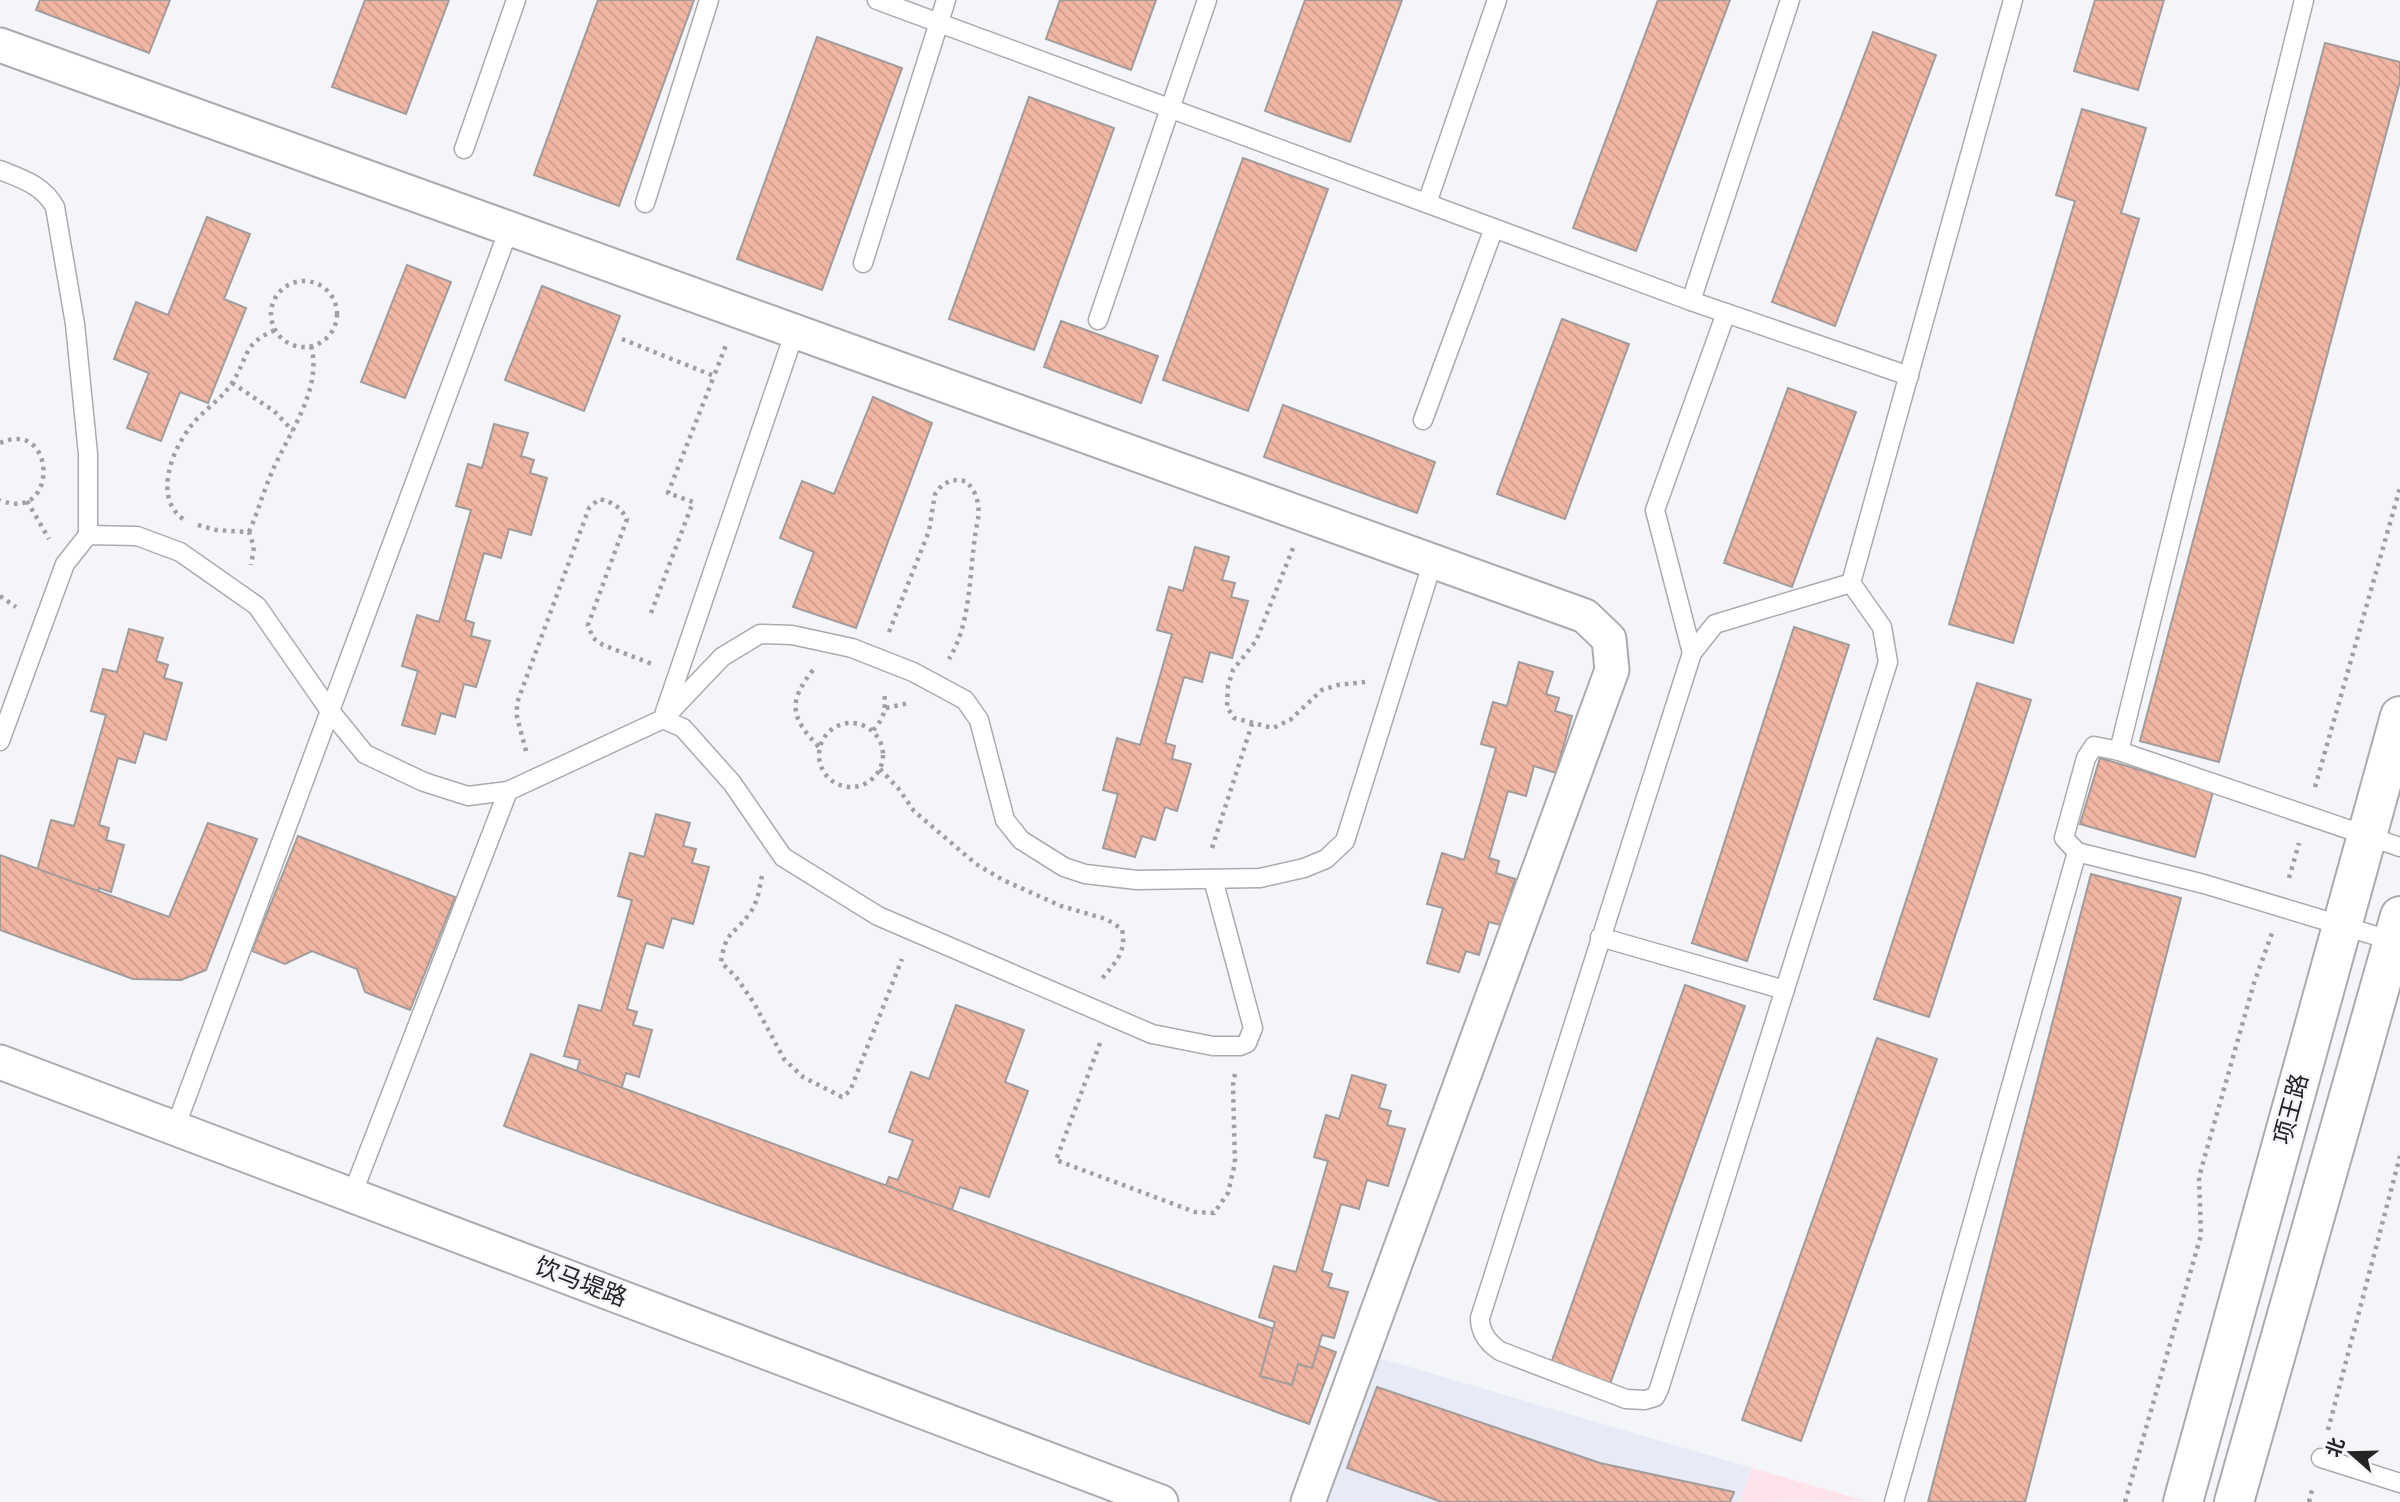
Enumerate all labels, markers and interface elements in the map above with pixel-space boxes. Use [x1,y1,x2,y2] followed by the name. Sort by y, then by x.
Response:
[2266,1070,2313,1147] street label: 项王路
[532,1250,632,1311] street label: 饮马堤路
[2316,1418,2386,1488] north arrow
[2320,1434,2349,1460] text: 北

